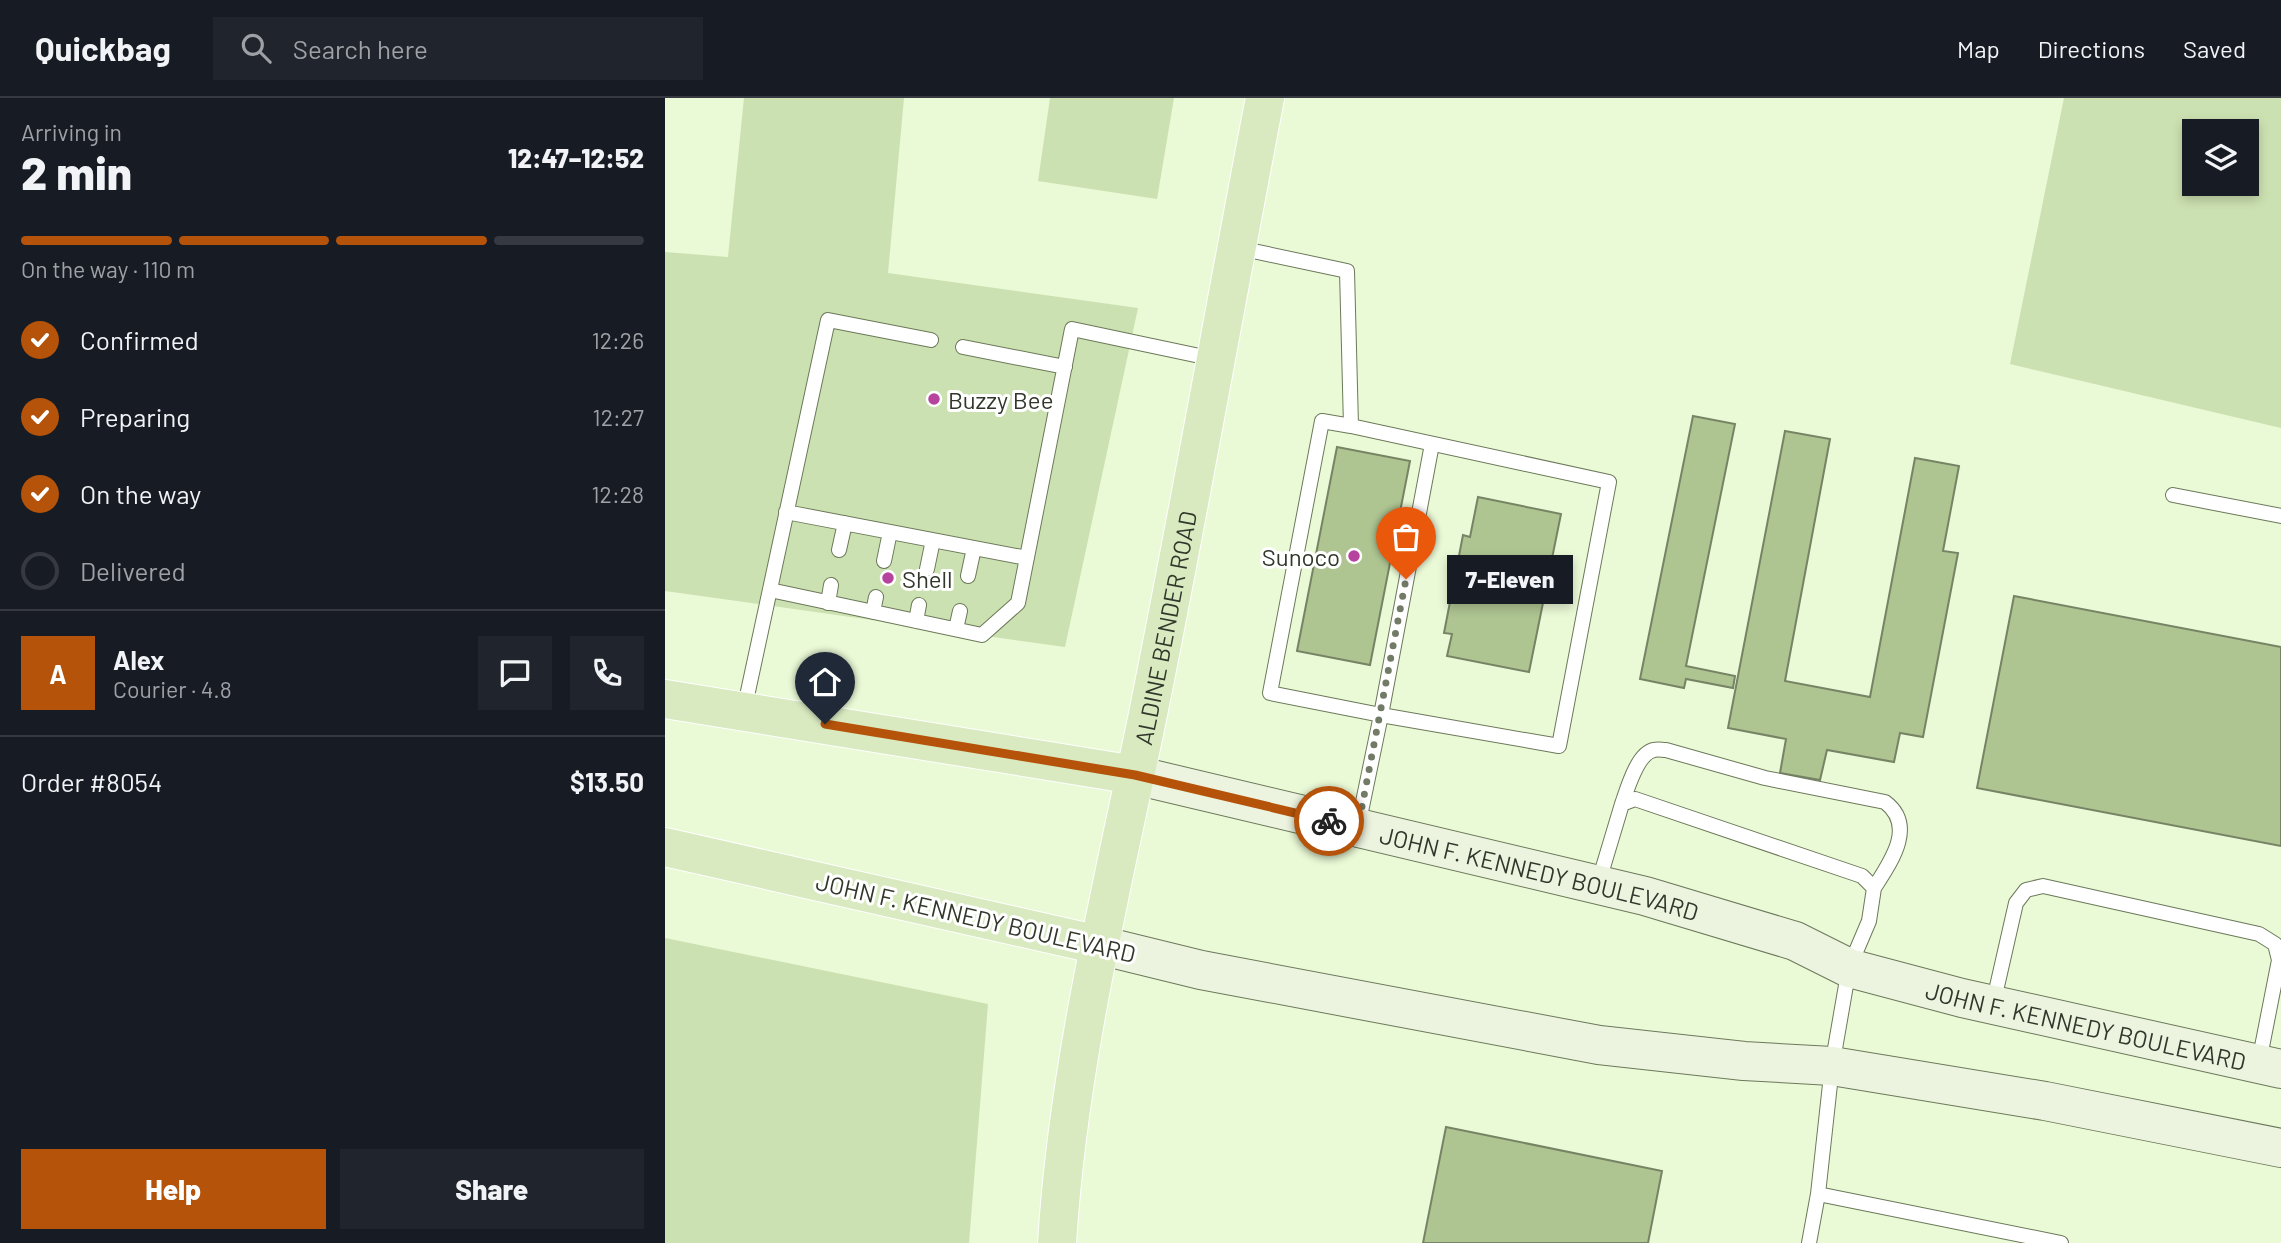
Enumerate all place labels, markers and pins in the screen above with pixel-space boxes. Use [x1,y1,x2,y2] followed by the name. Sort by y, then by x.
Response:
[948,385,1053,414] place label: Buzzy Bee
[926,391,942,407] marker: Buzzy Bee
[1376,507,1436,579] pin
[1262,542,1340,571] place label: Sunoco
[1346,548,1362,564] marker: Sunoco
[1448,554,1574,603] callout: 7-Eleven
[902,564,953,593] place label: Shell
[880,570,896,586] marker: Shell
[795,652,855,724] pin

